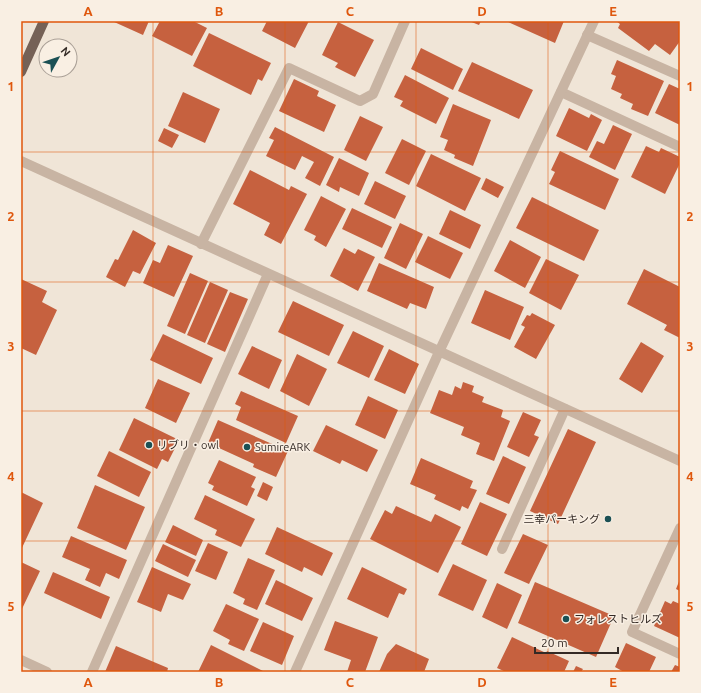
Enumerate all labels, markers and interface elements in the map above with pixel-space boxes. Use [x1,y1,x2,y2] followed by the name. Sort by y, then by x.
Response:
[83,4,93,18] text: A
[215,4,224,18] text: B
[346,4,355,18] text: C
[477,4,487,18] text: D
[609,4,617,18] text: E
[38,38,78,78] north arrow
[58,45,73,59] text: N
[7,79,15,93] text: 1
[686,79,694,93] text: 1
[7,209,15,223] text: 2
[686,209,694,223] text: 2
[7,339,15,353] text: 3
[686,339,694,353] text: 3
[157,439,219,451] place label: リブリ・owl
[144,440,154,450] marker: リブリ・owl
[255,441,310,453] place label: SumireARK
[242,442,252,452] marker: SumireARK
[7,469,15,483] text: 4
[686,469,694,483] text: 4
[523,513,600,525] place label: 三幸パーキング
[603,514,613,524] marker: 三幸パーキング
[7,599,15,613] text: 5
[686,599,694,613] text: 5
[574,613,662,625] place label: フォレストヒルズ
[561,614,571,624] marker: フォレストヒルズ
[535,629,618,655] scale bar
[541,636,568,649] text: 20 m
[83,675,93,689] text: A
[215,675,224,689] text: B
[346,675,355,689] text: C
[477,675,487,689] text: D
[609,675,617,689] text: E

